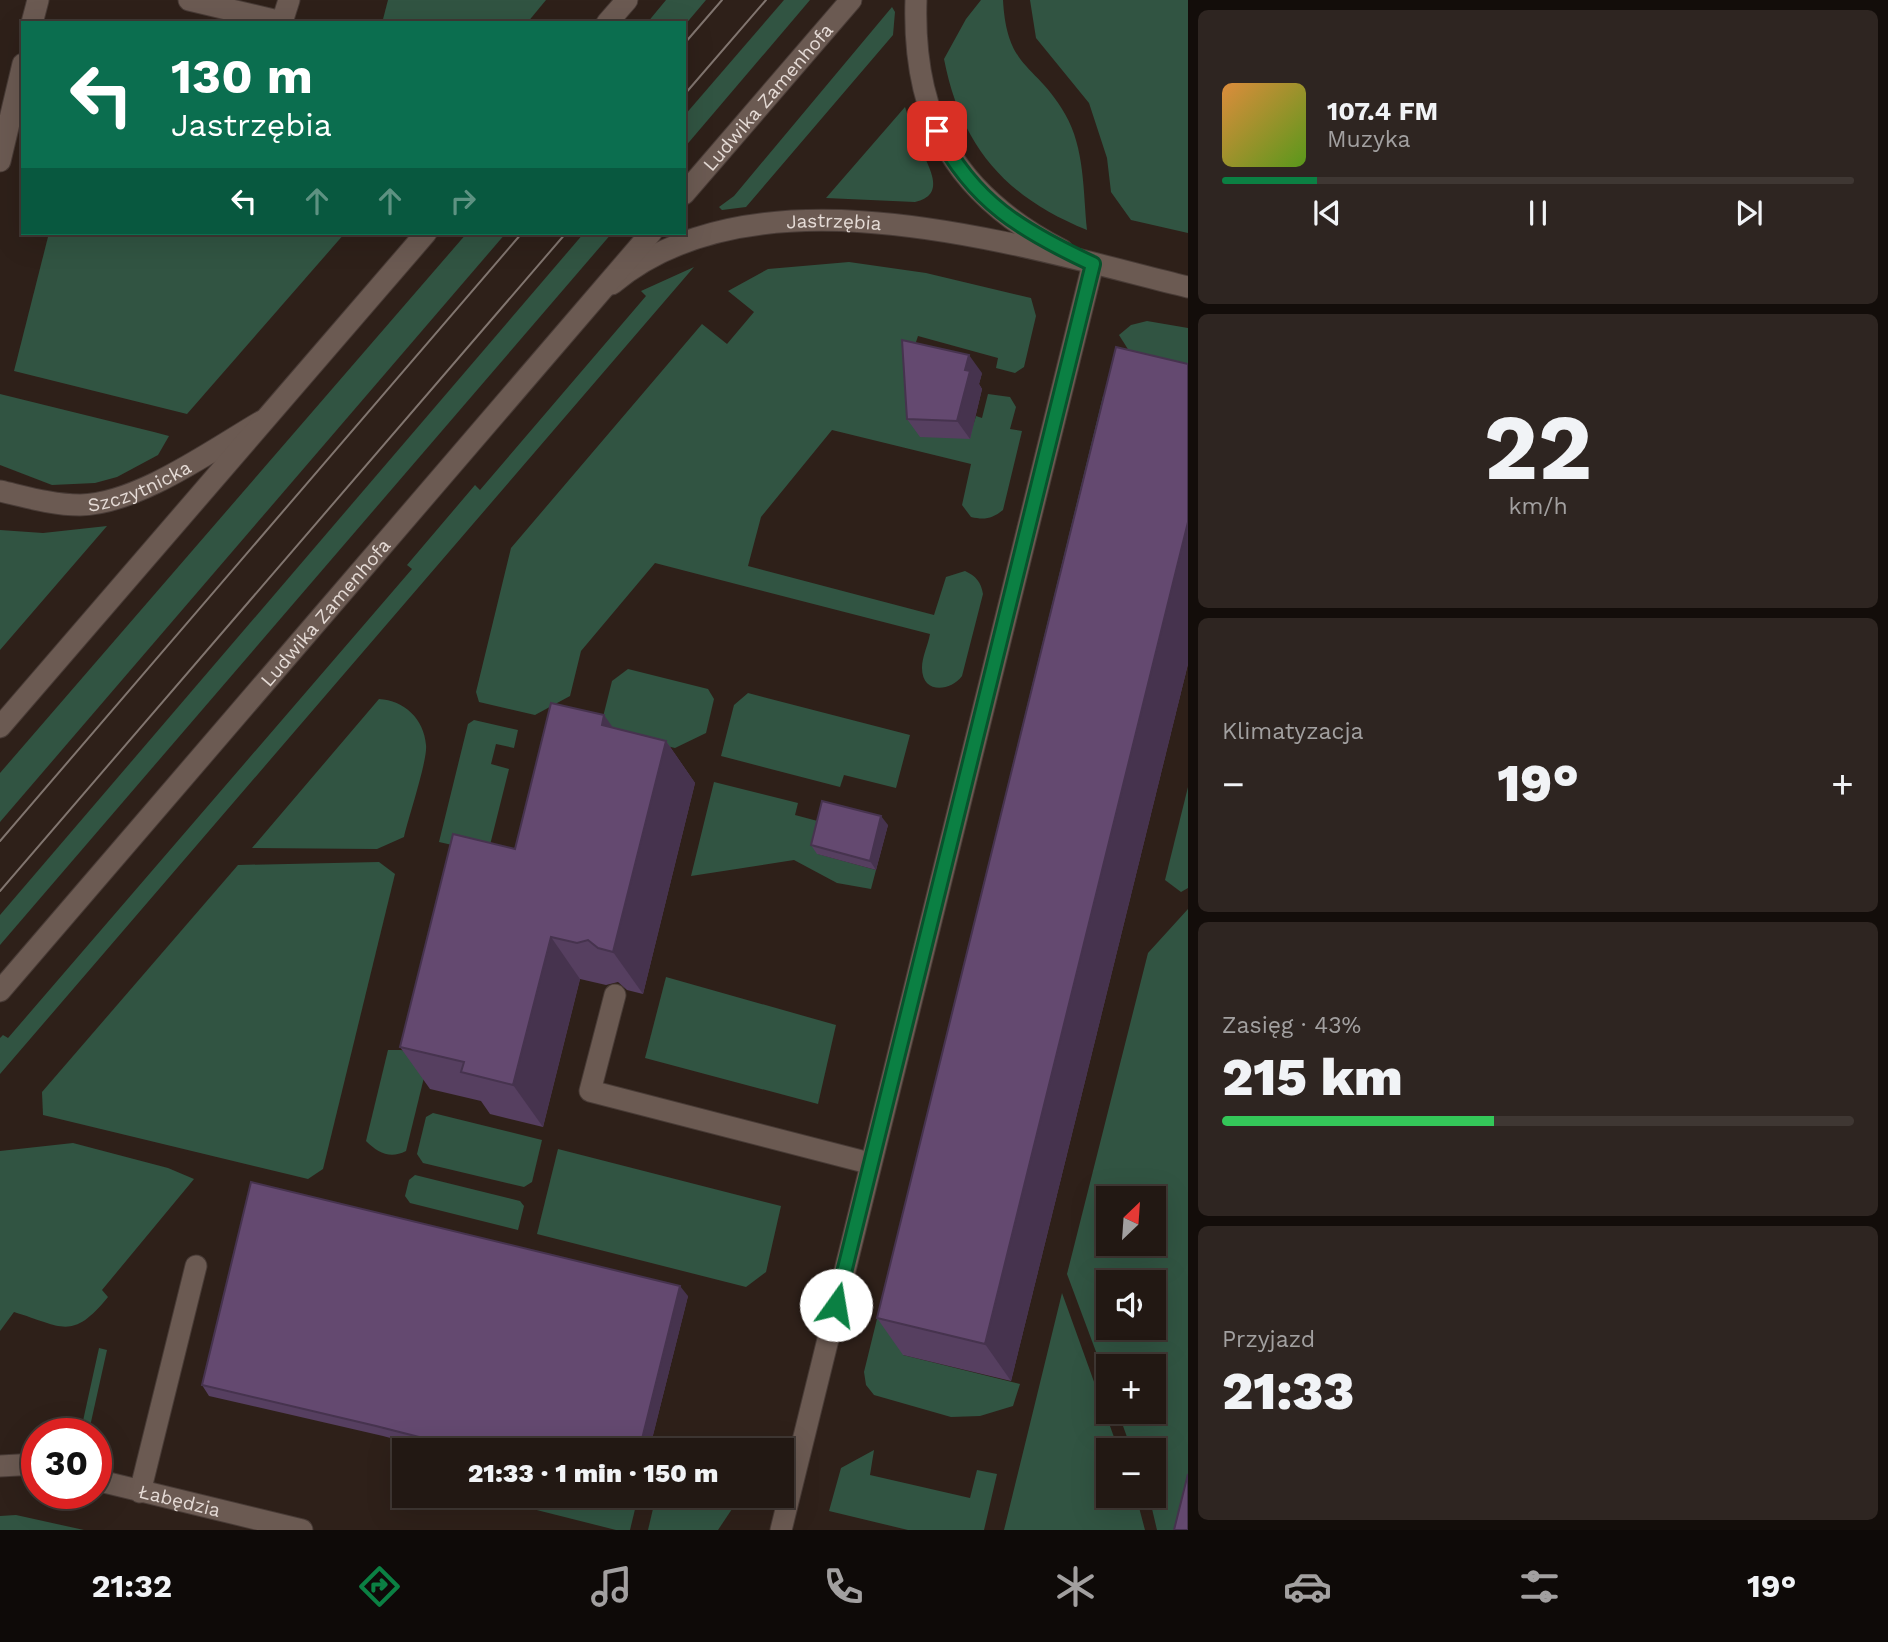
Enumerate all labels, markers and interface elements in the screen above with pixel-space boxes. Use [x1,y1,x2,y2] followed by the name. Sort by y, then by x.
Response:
[698,19,838,176] street label: Ludwika Zamenhofa
[171,47,313,105] text: 130 m
[56,49,147,140] icon: left
[1327,96,1438,126] text: 107.4 FM
[907,101,967,161] pin
[171,106,332,144] text: Jastrzębia
[918,112,956,150] icon: arrive
[1327,126,1411,153] text: Muzyka
[225,182,263,220] icon: left
[298,182,336,220] icon: ahead
[371,182,409,220] icon: ahead
[444,182,482,220] icon: right
[1308,194,1346,232] icon: previous
[1519,194,1557,232] icon: pause
[1730,194,1768,232] icon: next
[785,209,883,235] street label: Jastrzębia
[1484,394,1592,501] text: 22
[86,455,195,517] street label: Szczytnicka
[1508,493,1568,520] text: km/h
[256,534,395,691] street label: Ludwika Zamenhofa
[1222,718,1364,745] text: Klimatyzacja
[1497,753,1579,814] text: 19°
[1222,762,1245,806] text: −
[1831,762,1854,806] text: +
[1222,1012,1361,1039] text: Zasięg · 43%
[1222,1047,1403,1108] text: 215 km
[1096,1186,1166,1256] north arrow
[1096,1186,1166,1508] map controls
[799,1268,873,1342] position arrow
[1096,1270,1166,1340] button: sound
[1222,1326,1315,1353] text: Przyjazd
[1096,1354,1166,1424] button: +
[1222,1361,1354,1422] text: 21:33
[21,1418,112,1509] speed limit sign: 30
[1096,1438,1166,1508] button: −
[468,1458,718,1488] text: 21:33 · 1 min · 150 m
[136,1480,223,1522] street label: Łabędzia
[355,1562,404,1611] icon: directions
[587,1562,636,1611] icon: music
[819,1562,868,1611] icon: phone
[1051,1562,1100,1611] icon: climate
[1283,1562,1332,1611] icon: car
[1515,1562,1564,1611] icon: filters
[92,1567,172,1605] text: 21:32
[1747,1567,1796,1605] text: 19°

